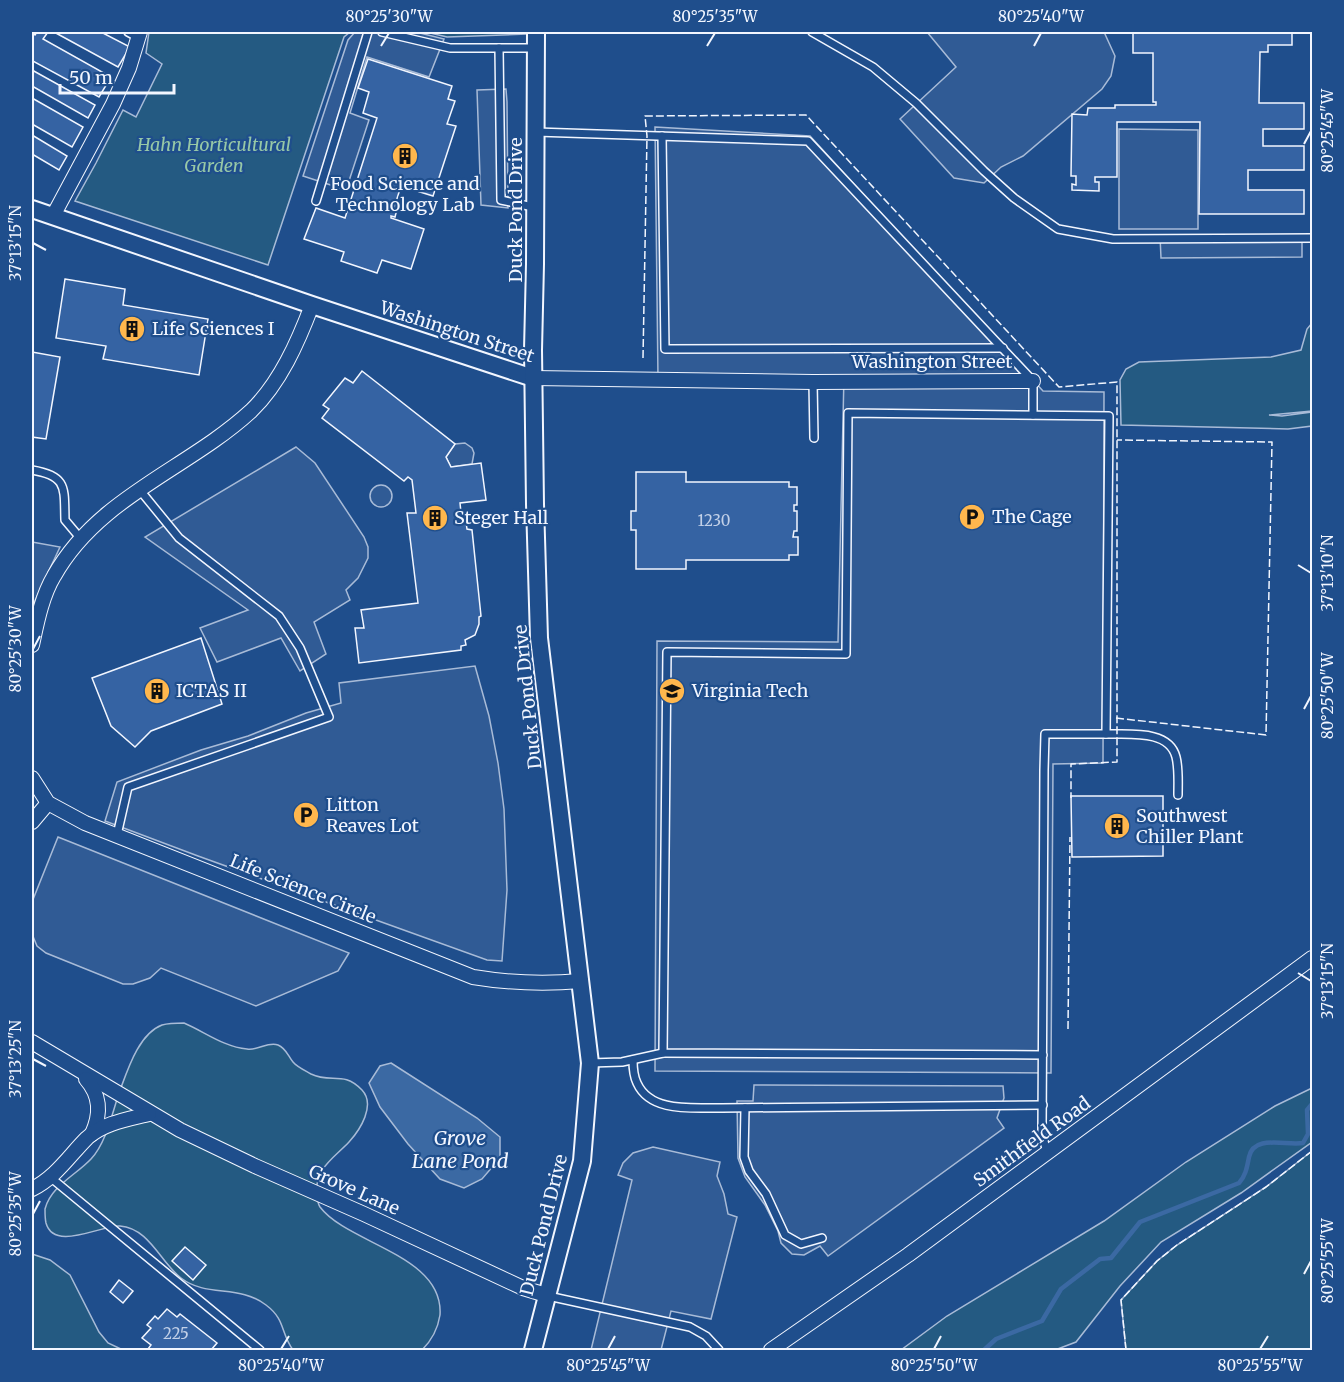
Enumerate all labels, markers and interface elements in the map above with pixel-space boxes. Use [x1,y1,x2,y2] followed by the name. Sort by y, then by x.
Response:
[346,7,434,26] text: 80°25'30"W
[672,7,759,26] text: 80°25'35"W
[998,7,1085,26] text: 80°25'40"W
[60,57,174,95] scale bar
[69,66,113,89] text: 50 m
[1318,88,1337,173] text: 80°25'45"W
[136,133,291,177] park label: Hahn Horticultural Garden
[504,137,527,283] street label: Duck Pond Drive
[390,141,420,171] building icon: Food Science and Technology Lab
[330,172,480,216] place label: Food Science and Technology Lab
[6,205,25,281] text: 37°13'15"N
[376,295,537,367] street label: Washington Street
[117,314,147,344] building icon: Life Sciences I
[152,317,274,340] place label: Life Sciences I
[851,350,1012,373] street label: Washington Street
[957,502,987,532] parking icon: The Cage
[420,503,450,533] building icon: Steger Hall
[992,505,1072,528] place label: The Cage
[454,506,549,529] place label: Steger Hall
[697,511,731,530] house number: 1230
[1318,534,1337,611] text: 37°13'10"N
[6,604,25,692] text: 80°25'30"W
[508,624,547,770] street label: Duck Pond Drive
[1318,652,1337,739] text: 80°25'50"W
[142,676,172,706] building icon: ICTAS II
[657,676,687,706] school or university icon: Virginia Tech
[176,679,247,702] place label: ICTAS II
[691,679,808,702] place label: Virginia Tech
[326,793,419,837] place label: Litton Reaves Lot
[291,800,321,830] parking icon: Litton Reaves Lot
[1136,804,1244,848] place label: Southwest Chiller Plant
[1102,811,1132,841] building icon: Southwest Chiller Plant
[227,849,380,928] street label: Life Science Circle
[1318,943,1337,1019] text: 37°13'15"N
[6,1020,25,1098] text: 37°13'25"N
[969,1091,1095,1192] street label: Smithfield Road
[412,1125,509,1173] water label: Grove Lane Pond
[515,1152,572,1298] street label: Duck Pond Drive
[305,1159,403,1220] street label: Grove Lane
[6,1170,25,1257] text: 80°25'35"W
[1318,1217,1337,1303] text: 80°25'55"W
[163,1324,189,1343] house number: 225
[238,1356,325,1375] text: 80°25'40"W
[566,1356,651,1375] text: 80°25'45"W
[891,1356,978,1375] text: 80°25'50"W
[1218,1356,1304,1375] text: 80°25'55"W

